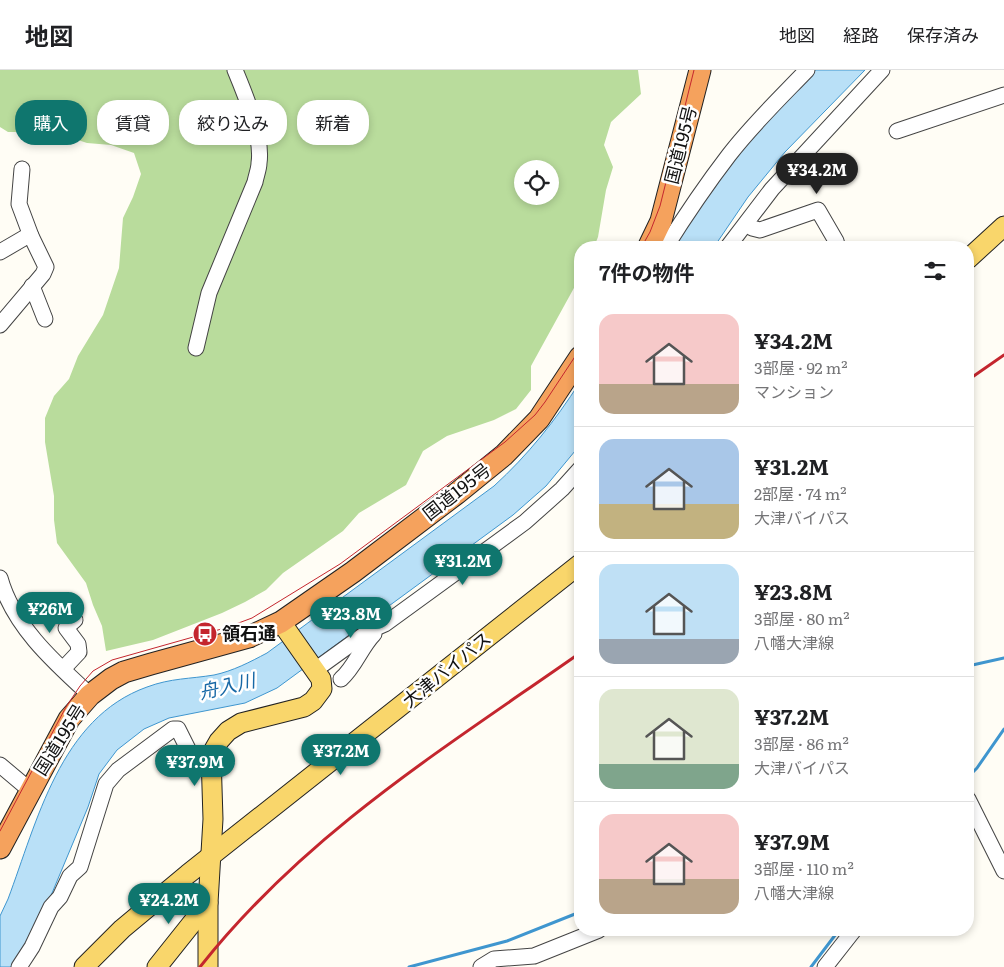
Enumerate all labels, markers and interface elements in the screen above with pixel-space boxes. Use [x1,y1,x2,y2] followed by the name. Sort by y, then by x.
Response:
[25,17,73,52] text: 地図
[779,21,815,48] text: 地図
[843,21,879,48] text: 経路
[907,21,979,48] text: 保存済み
[15,100,87,145] chip: 購入
[97,100,169,145] chip: 賃貸
[179,100,287,145] chip: 絞り込み
[297,100,369,145] chip: 新着
[657,103,702,187] street label: 国道195号
[776,152,858,195] pin: ¥34.2M
[787,157,847,181] text: ¥34.2M
[514,160,559,205] map controls
[514,160,559,205] button: locate
[599,256,694,287] text: 7件の物件
[921,257,949,285] icon: filters
[754,324,833,355] text: ¥34.2M
[639,334,699,394] icon: home
[754,355,848,379] text: 3部屋 · 92 m²
[754,379,834,403] text: マンション
[754,450,829,481] text: ¥31.2M
[416,456,496,526] street label: 国道195号
[639,459,699,519] icon: home
[754,481,847,505] text: 2部屋 · 74 m²
[754,505,850,529] text: 大津バイパス
[422,544,504,586] pin: ¥31.2M
[434,548,492,572] text: ¥31.2M
[754,575,833,606] text: ¥23.8M
[639,584,699,644] icon: home
[20,592,80,634] pin: ¥26M
[27,596,73,620] text: ¥26M
[310,596,392,639] pin: ¥23.8M
[321,601,381,625] text: ¥23.8M
[754,606,850,630] text: 3部屋 · 80 m²
[222,619,276,646] place label: 領石通
[192,621,218,647] bus stop icon: 領石通
[396,624,496,713] street label: 大津バイパス
[754,630,834,654] text: 八幡大津線
[196,665,260,705] water label: 舟入川
[26,698,91,780] street label: 国道195号
[754,700,829,731] text: ¥37.2M
[639,709,699,769] icon: home
[754,731,849,755] text: 3部屋 · 86 m²
[300,734,382,776] pin: ¥37.2M
[312,738,370,762] text: ¥37.2M
[154,744,236,787] pin: ¥37.9M
[166,749,224,773] text: ¥37.9M
[754,755,850,779] text: 大津バイパス
[754,825,830,856] text: ¥37.9M
[639,834,699,894] icon: home
[754,856,854,880] text: 3部屋 · 110 m²
[754,880,834,904] text: 八幡大津線
[128,882,210,925] pin: ¥24.2M
[139,887,199,911] text: ¥24.2M

